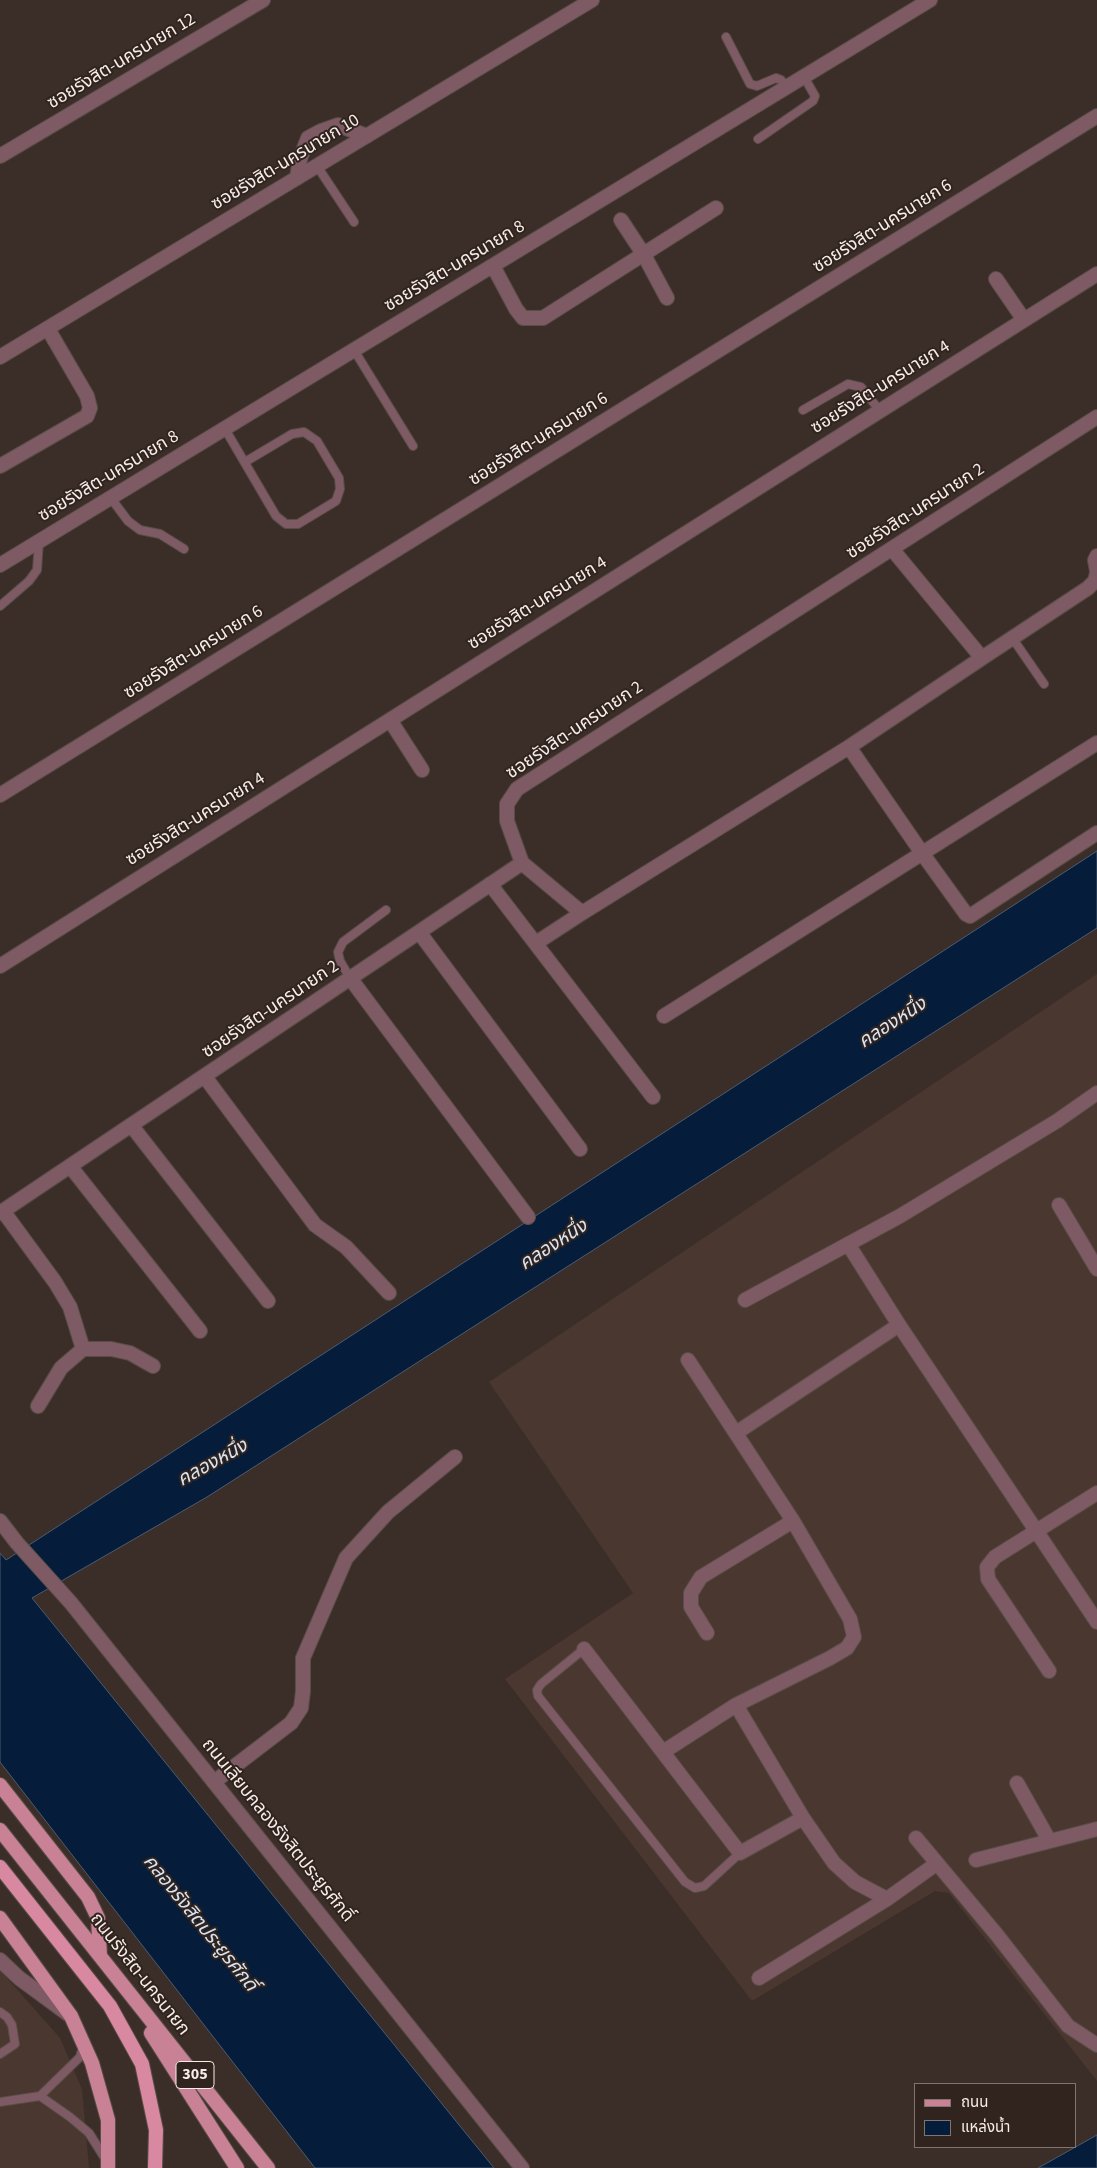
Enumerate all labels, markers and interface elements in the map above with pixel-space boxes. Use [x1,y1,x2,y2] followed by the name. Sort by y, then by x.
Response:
[44,9,200,115] street label: ซอยรังสิต-นครนายก 12
[208,110,364,216] street label: ซอยรังสิต-นครนายก 10
[809,175,957,279] street label: ซอยรังสิต-นครนายก 6
[381,217,529,317] street label: ซอยรังสิต-นครนายก 8
[807,336,955,440] street label: ซอยรังสิต-นครนายก 4
[465,388,613,492] street label: ซอยรังสิต-นครนายก 6
[35,427,183,527] street label: ซอยรังสิต-นครนายก 8
[843,459,989,565] street label: ซอยรังสิต-นครนายก 2
[464,552,612,656] street label: ซอยรังสิต-นครนายก 4
[120,601,268,705] street label: ซอยรังสิต-นครนายก 6
[503,677,647,785] street label: ซอยรังสิต-นครนายก 2
[122,768,270,872] street label: ซอยรังสิต-นครนายก 4
[199,956,343,1064] street label: ซอยรังสิต-นครนายก 2
[855,994,931,1054] water label: คลองหนึ่ง
[516,1216,592,1276] water label: คลองหนึ่ง
[174,1435,252,1493] water label: คลองหนึ่ง
[196,1735,358,1927] street label: ถนนเลียบคลองรังสิตประยูรศักดิ์
[137,1851,261,1997] water label: คลองรังสิตประยูรศักดิ์
[84,1909,194,2041] street label: ถนนรังสิต-นครนายก
[176,2062,214,2088] road number: 305
[914,2083,1077,2148] legend
[961,2092,988,2113] text: ถนน
[961,2117,1010,2138] text: แหล่งน้ำ

